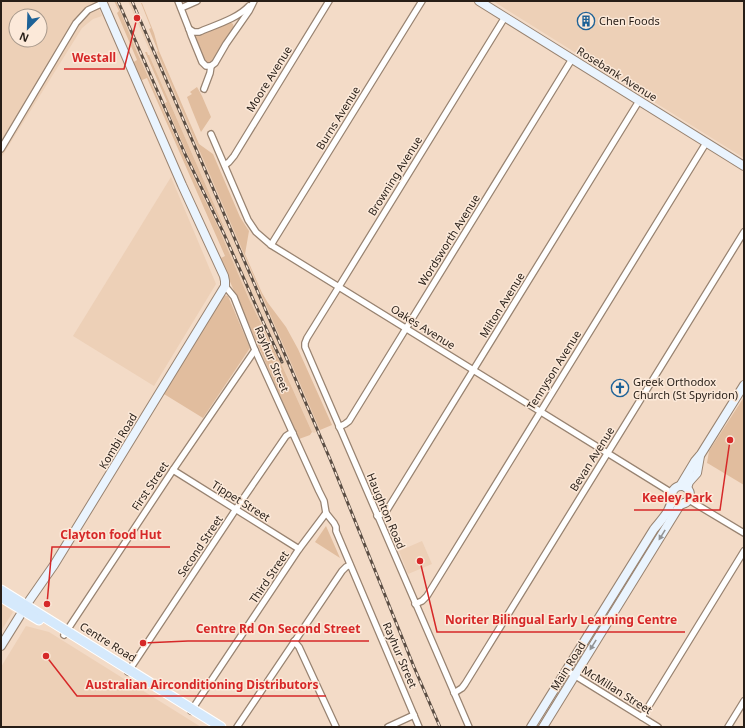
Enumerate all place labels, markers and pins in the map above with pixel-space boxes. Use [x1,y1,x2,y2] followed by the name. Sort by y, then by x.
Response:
[576,11,596,31] building icon: Chen Foods
[599,13,660,28] place label: Chen Foods
[64,45,124,69] callout: Westall
[633,374,738,402] place label: Greek Orthodox Church (St Spyridon)
[610,378,630,398] church icon: Greek Orthodox Church (St Spyridon)
[634,486,720,510] callout: Keeley Park
[52,523,170,547] callout: Clayton food Hut
[437,608,685,632] callout: Noriter Bilingual Early Learning Centre
[188,617,369,641] callout: Centre Rd On Second Street
[77,672,326,696] callout: Australian Airconditioning Distributors

